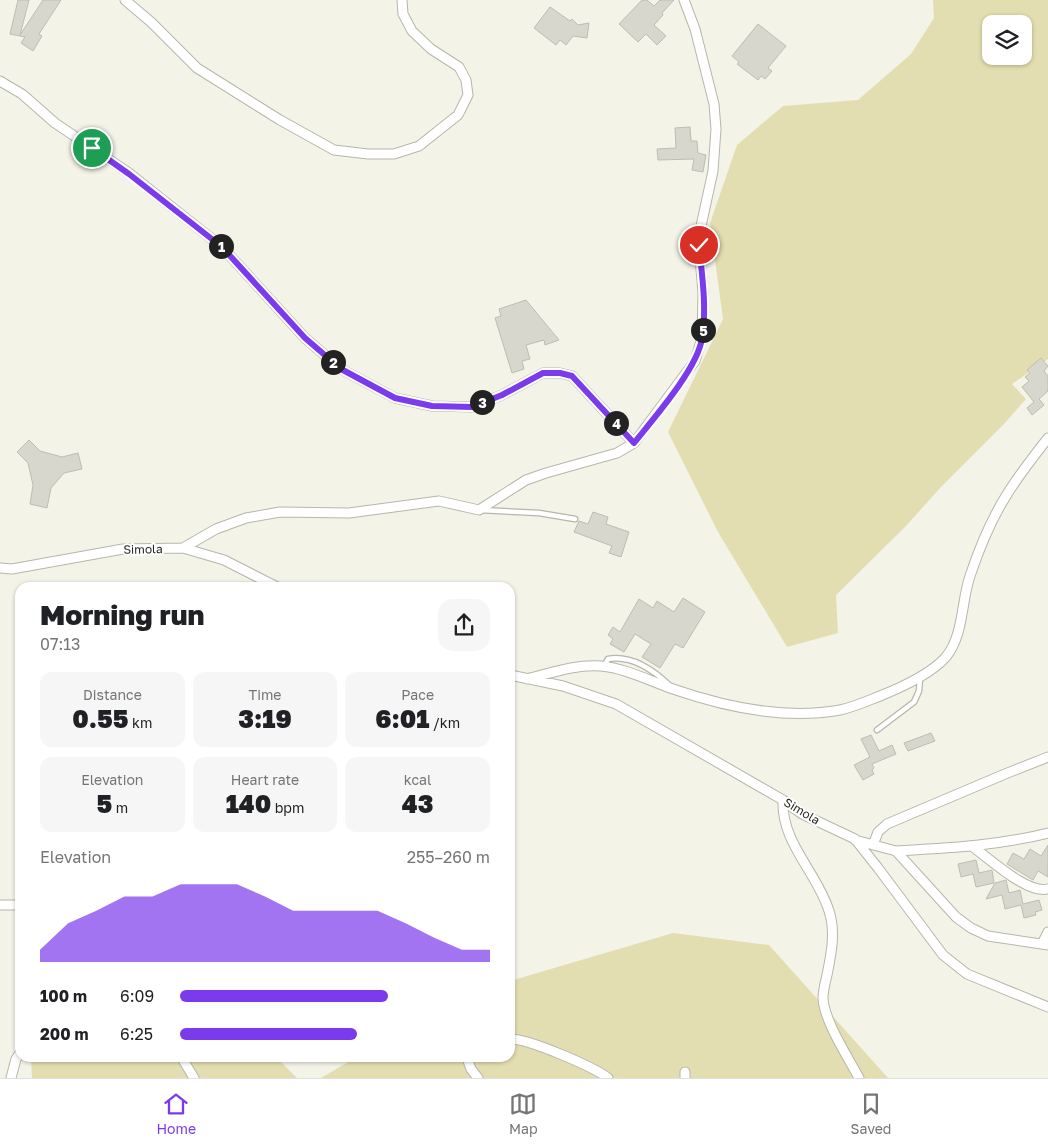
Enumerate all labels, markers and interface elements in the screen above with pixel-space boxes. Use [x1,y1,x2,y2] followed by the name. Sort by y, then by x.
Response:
[982,15,1032,65] map controls
[982,15,1032,65] button: layers
[71,127,113,169] pin
[78,134,106,162] icon: arrive
[678,224,720,266] pin
[685,231,713,259] icon: check
[208,234,234,258] pin: 1
[218,238,225,255] text: 1
[690,318,716,342] pin: 5
[699,322,708,339] text: 5
[320,350,346,374] pin: 2
[329,354,338,371] text: 2
[470,390,494,414] pin: 3
[478,394,487,411] text: 3
[604,410,628,436] pin: 4
[612,415,621,432] text: 4
[123,541,163,557] street label: Simola
[40,598,204,631] text: Morning run
[438,599,490,651] button: share
[40,634,80,654] text: 07:13
[83,686,142,703] text: Distance
[249,686,281,703] text: Time
[401,686,434,703] text: Pace
[72,703,129,734] text: 0.55
[238,703,292,734] text: 3:19
[375,703,430,734] text: 6:01
[129,714,152,731] text: km
[430,714,460,731] text: /km
[81,771,143,788] text: Elevation
[231,771,299,788] text: Heart rate
[404,771,431,788] text: kcal
[97,788,112,819] text: 5
[226,788,271,819] text: 140
[402,788,433,819] text: 43
[781,794,823,828] street label: Simola
[112,799,128,816] text: m
[271,799,304,816] text: bpm
[40,847,111,867] text: Elevation
[407,847,490,867] text: 255–260 m
[40,986,87,1006] text: 100 m
[120,986,154,1006] text: 6:09
[40,1024,89,1044] text: 200 m
[120,1024,153,1044] text: 6:25
[156,1090,196,1137] tab: Home
[509,1090,538,1137] tab: Map
[851,1090,891,1137] tab: Saved

